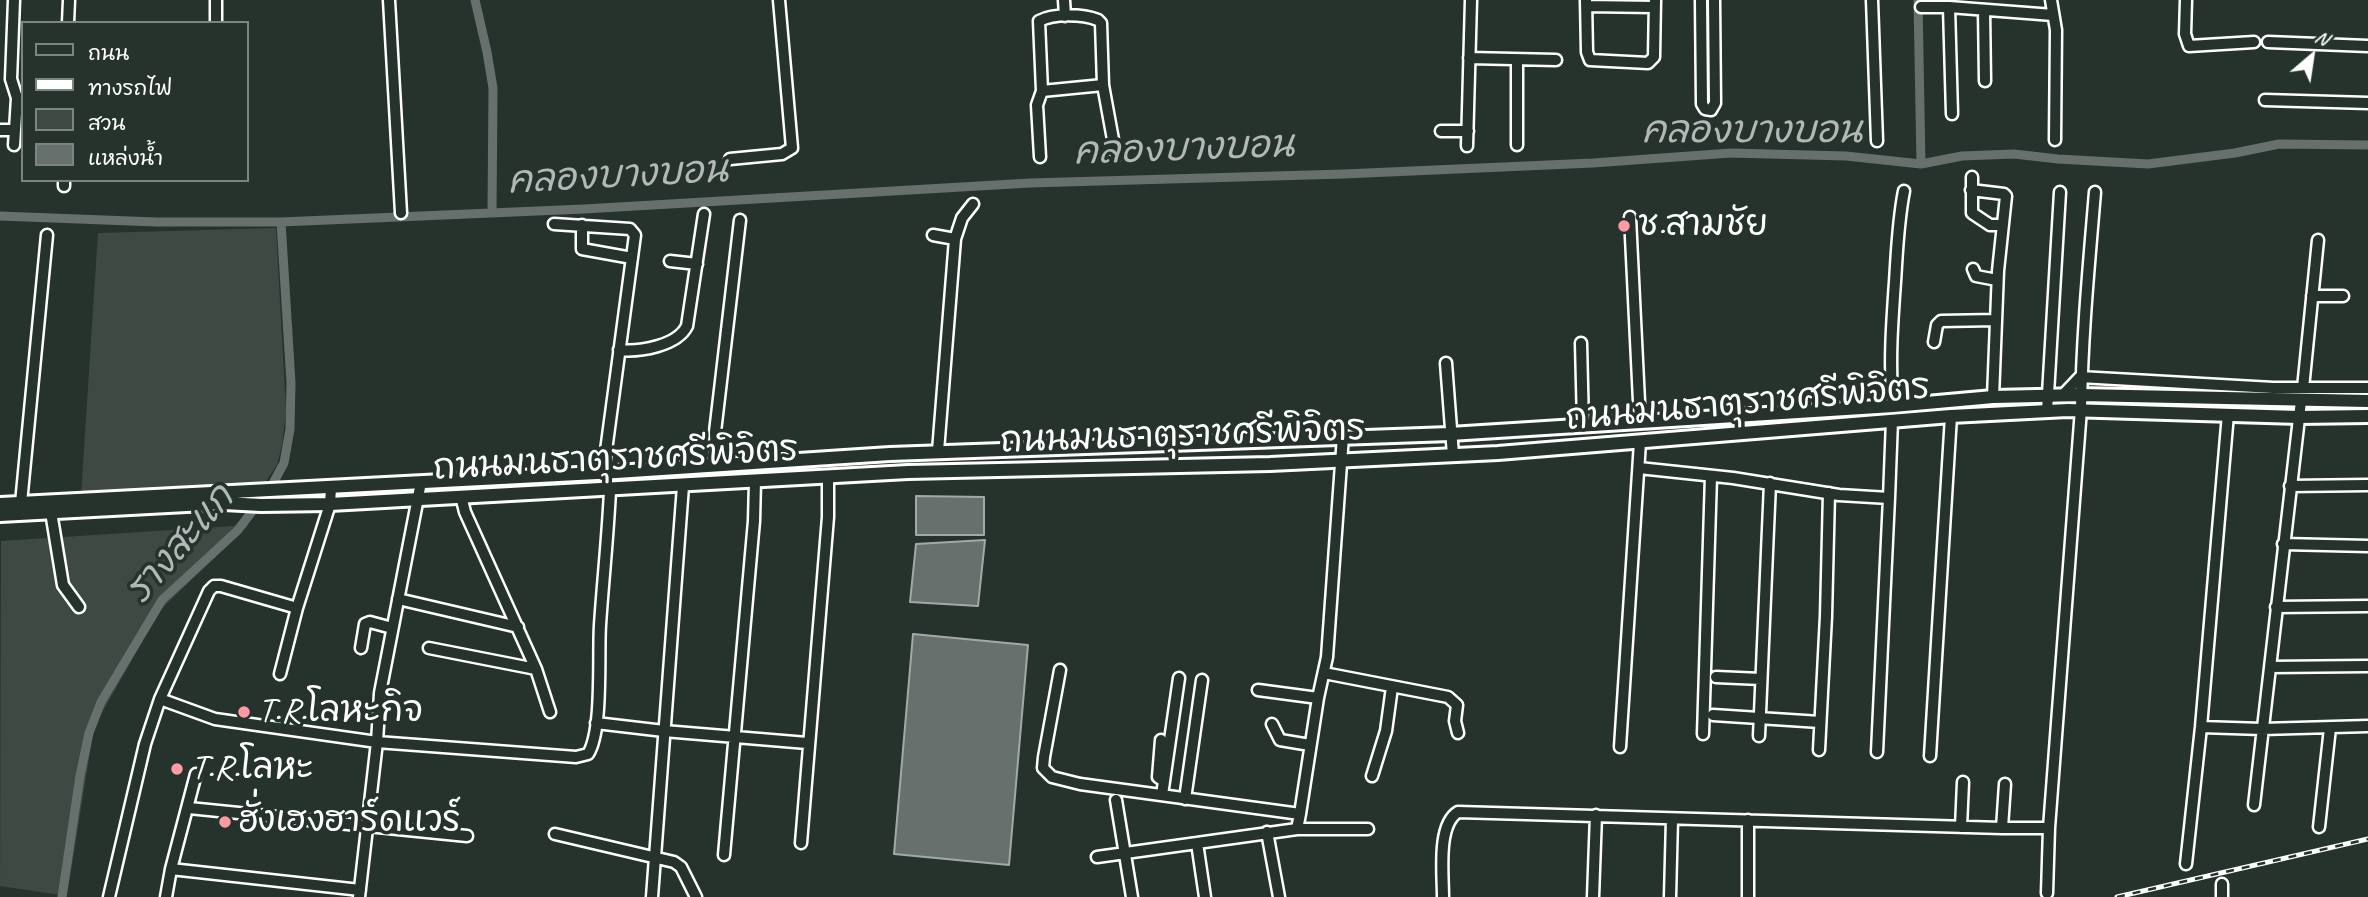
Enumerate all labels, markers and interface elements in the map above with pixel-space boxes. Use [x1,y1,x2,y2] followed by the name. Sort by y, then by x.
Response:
[21,21,248,182] legend
[2277,21,2347,91] north arrow
[2311,24,2333,51] text: N
[88,40,129,66] text: ถนน
[88,75,173,101] text: ทางรถไฟ
[88,110,125,136] text: สวน
[1642,110,1862,154] water label: คลองบางบอน
[1073,124,1295,176] water label: คลองบางบอน
[88,145,163,171] text: แหล่งน้ำ
[507,149,729,205] water label: คลองบางบอน
[1638,205,1768,247] place label: ช.สามชัย
[1616,218,1632,234] marker: ช.สามชัย
[1564,367,1932,441] street label: ถนนมนธาตุราชศรีพิจิตร
[1000,409,1366,463] street label: ถนนมนธาตุราชศรีพิจิตร
[432,429,800,491] street label: ถนนมนธาตุราชศรีพิจิตร
[118,477,244,613] water label: รางสะแก
[258,691,423,733] place label: T.R.โลหะกิจ
[236,704,252,720] marker: T.R.โลหะกิจ
[191,748,313,790] place label: T.R.โลหะ
[169,761,185,777] marker: T.R.โลหะ
[239,801,460,843] place label: ฮั่งเฮงฮาร์ดแวร์
[217,814,233,830] marker: ฮั่งเฮงฮาร์ดแวร์

